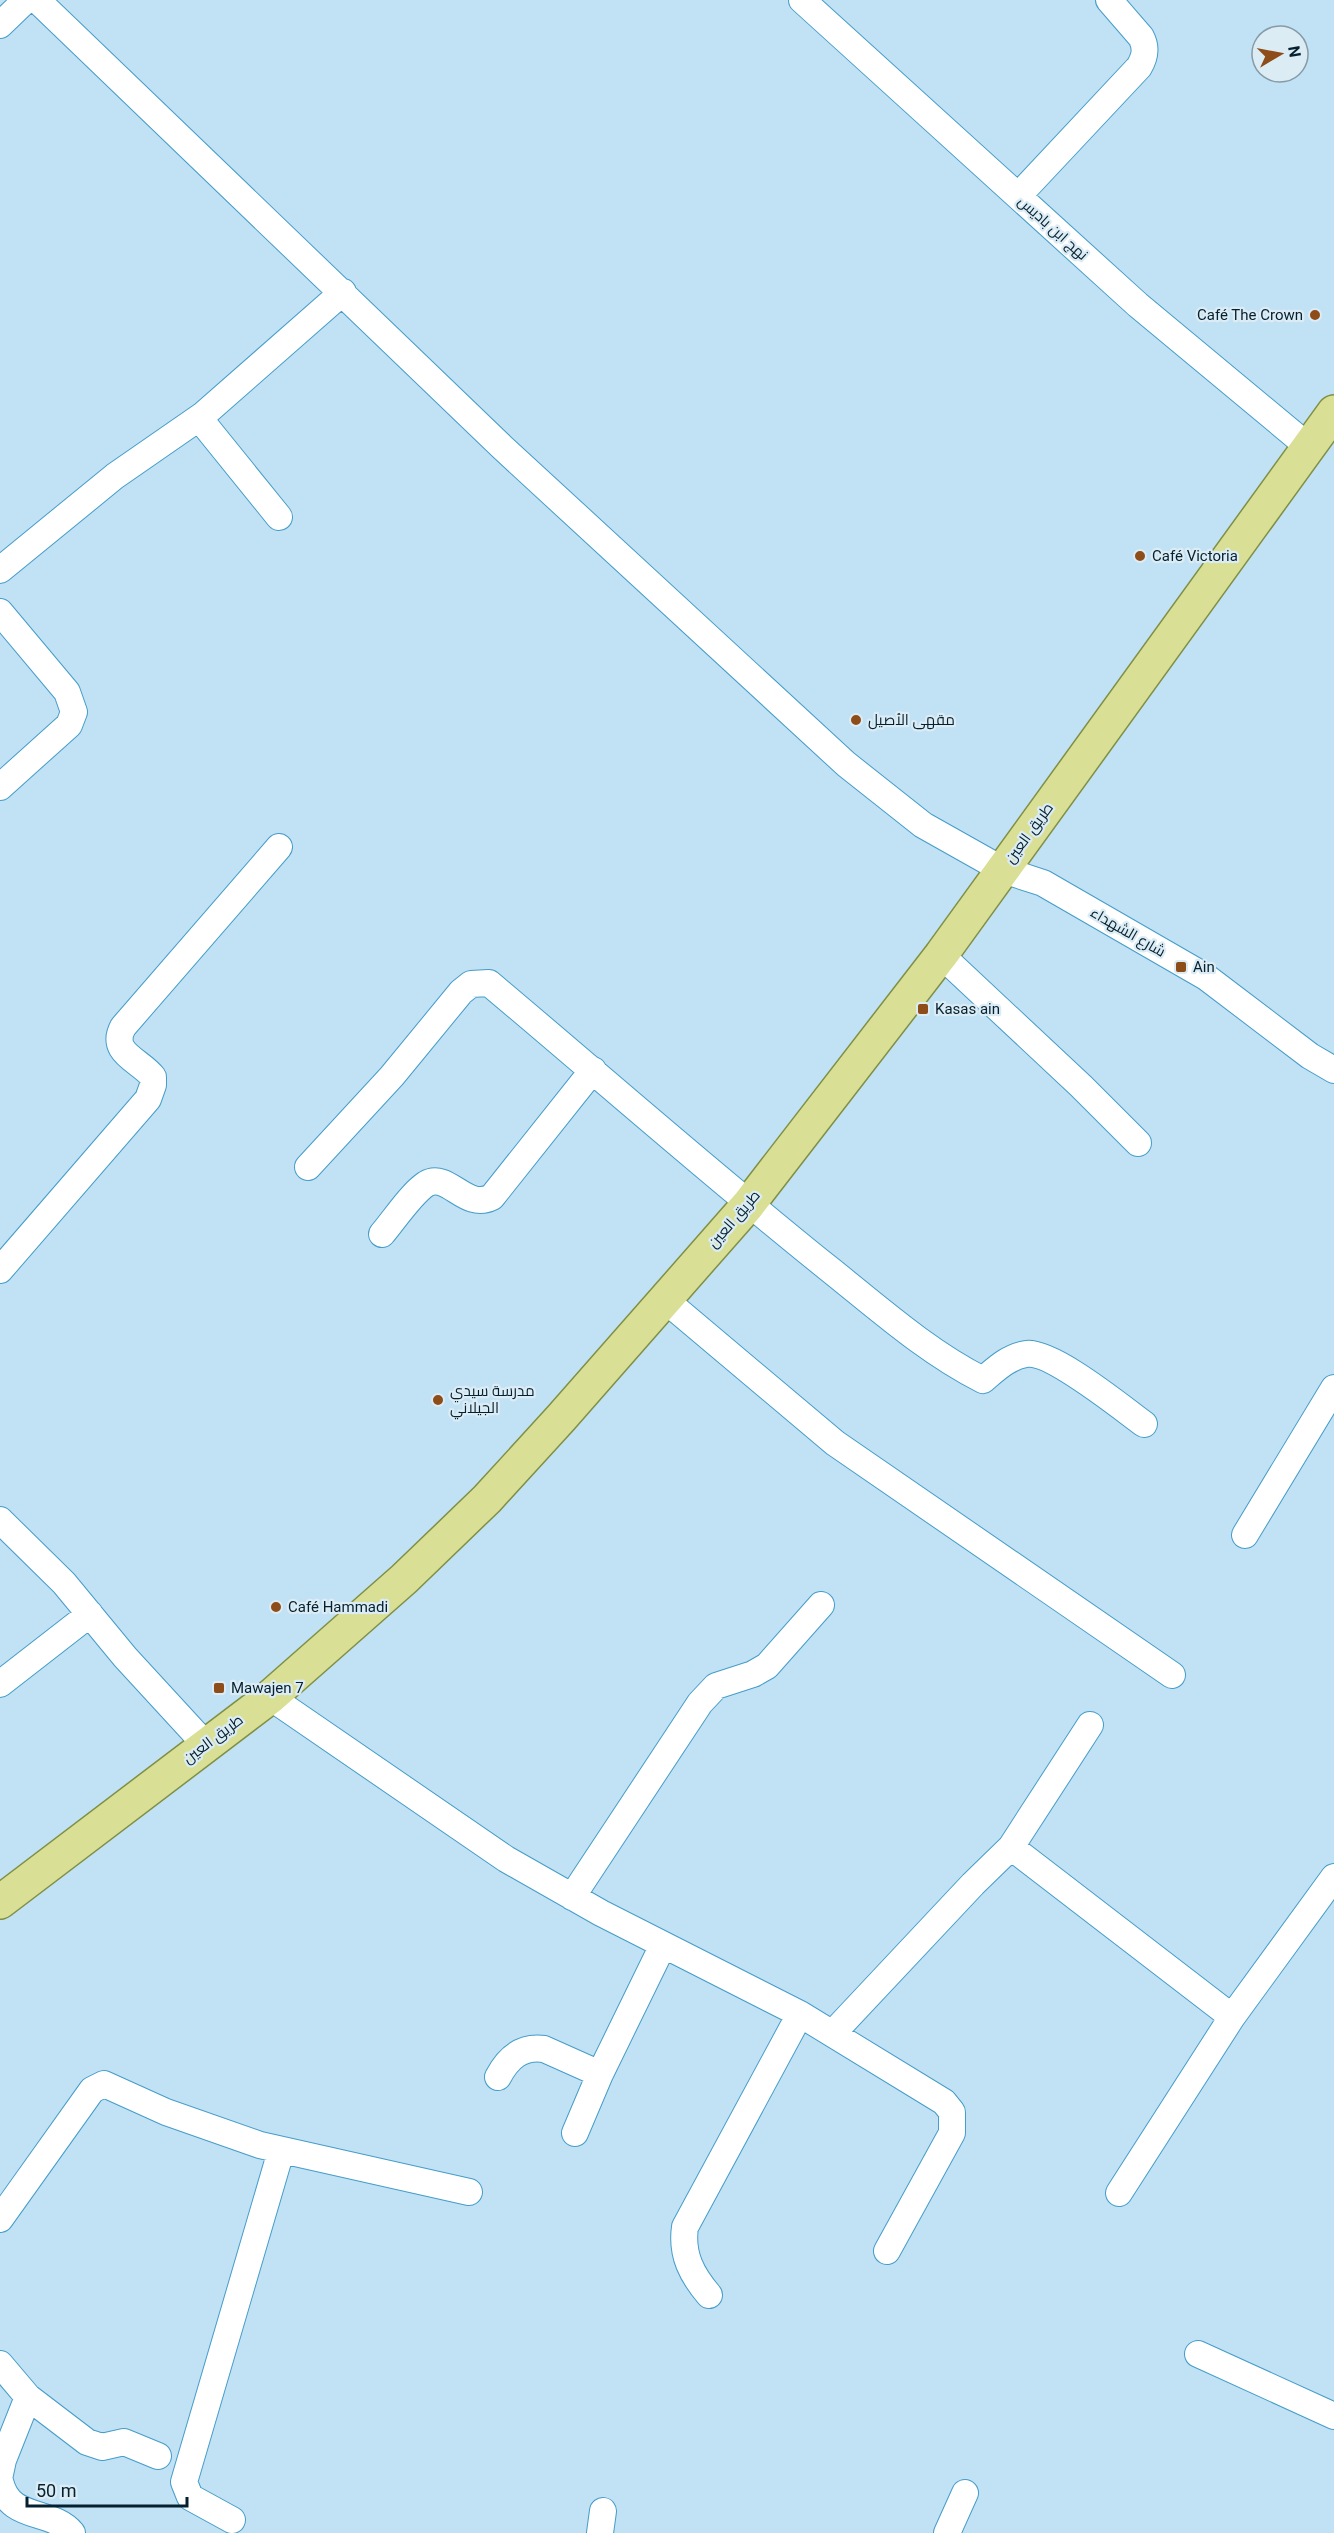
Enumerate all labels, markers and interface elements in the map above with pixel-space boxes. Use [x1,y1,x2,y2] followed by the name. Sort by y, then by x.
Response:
[1250,24,1310,84] north arrow
[1284,44,1305,59] text: N
[1013,192,1092,266] street label: نهج ابن باديس
[1197,306,1303,324] place label: Café The Crown
[1308,308,1322,322] marker: Café The Crown
[1152,547,1238,565] place label: Café Victoria
[1133,549,1147,563] marker: Café Victoria
[868,711,955,730] place label: مقهى الأصيل
[849,713,863,727] marker: مقهى الأصيل
[1001,799,1058,867] street label: طريق العين
[1086,903,1169,963] street label: شارع الشهداء
[1193,958,1215,976] place label: Ain
[1174,960,1188,974] marker: Ain
[935,1000,1000,1018] place label: Kasas ain
[916,1002,930,1016] marker: Kasas ain
[704,1186,765,1252] street label: طريق العين
[450,1382,535,1420] place label: مدرسة سيدي الجيلاني
[431,1393,445,1407] marker: مدرسة سيدي الجيلاني
[288,1598,388,1616] place label: Café Hammadi
[269,1600,283,1614] marker: Café Hammadi
[231,1679,304,1697] place label: Mawajen 7
[212,1681,226,1695] marker: Mawajen 7
[179,1711,247,1768] street label: طريق العين
[27,2470,188,2508] scale bar
[36,2480,76,2501] text: 50 m

